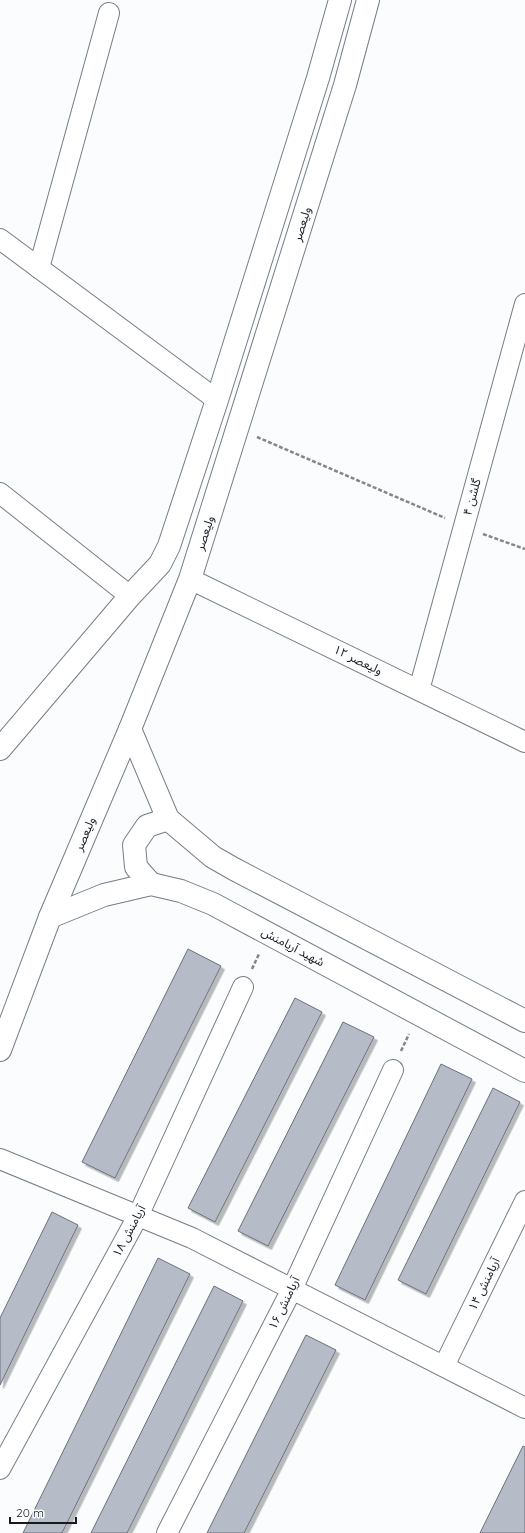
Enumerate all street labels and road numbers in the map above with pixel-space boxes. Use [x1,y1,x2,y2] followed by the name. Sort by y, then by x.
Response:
[289,205,314,244] street label: ولیعصر
[459,476,484,517] street label: گلشن ۴
[192,514,217,553] street label: ولیعصر
[331,641,385,678] street label: ولیعصر ۱۲
[70,815,98,854] street label: ولیعصر
[259,924,327,969] street label: شهید آریامنش
[109,1202,149,1259] street label: آریامنش ۱۸
[464,1255,503,1313] street label: آریامنش ۱۴
[264,1274,303,1332] street label: آریامنش ۱۶

